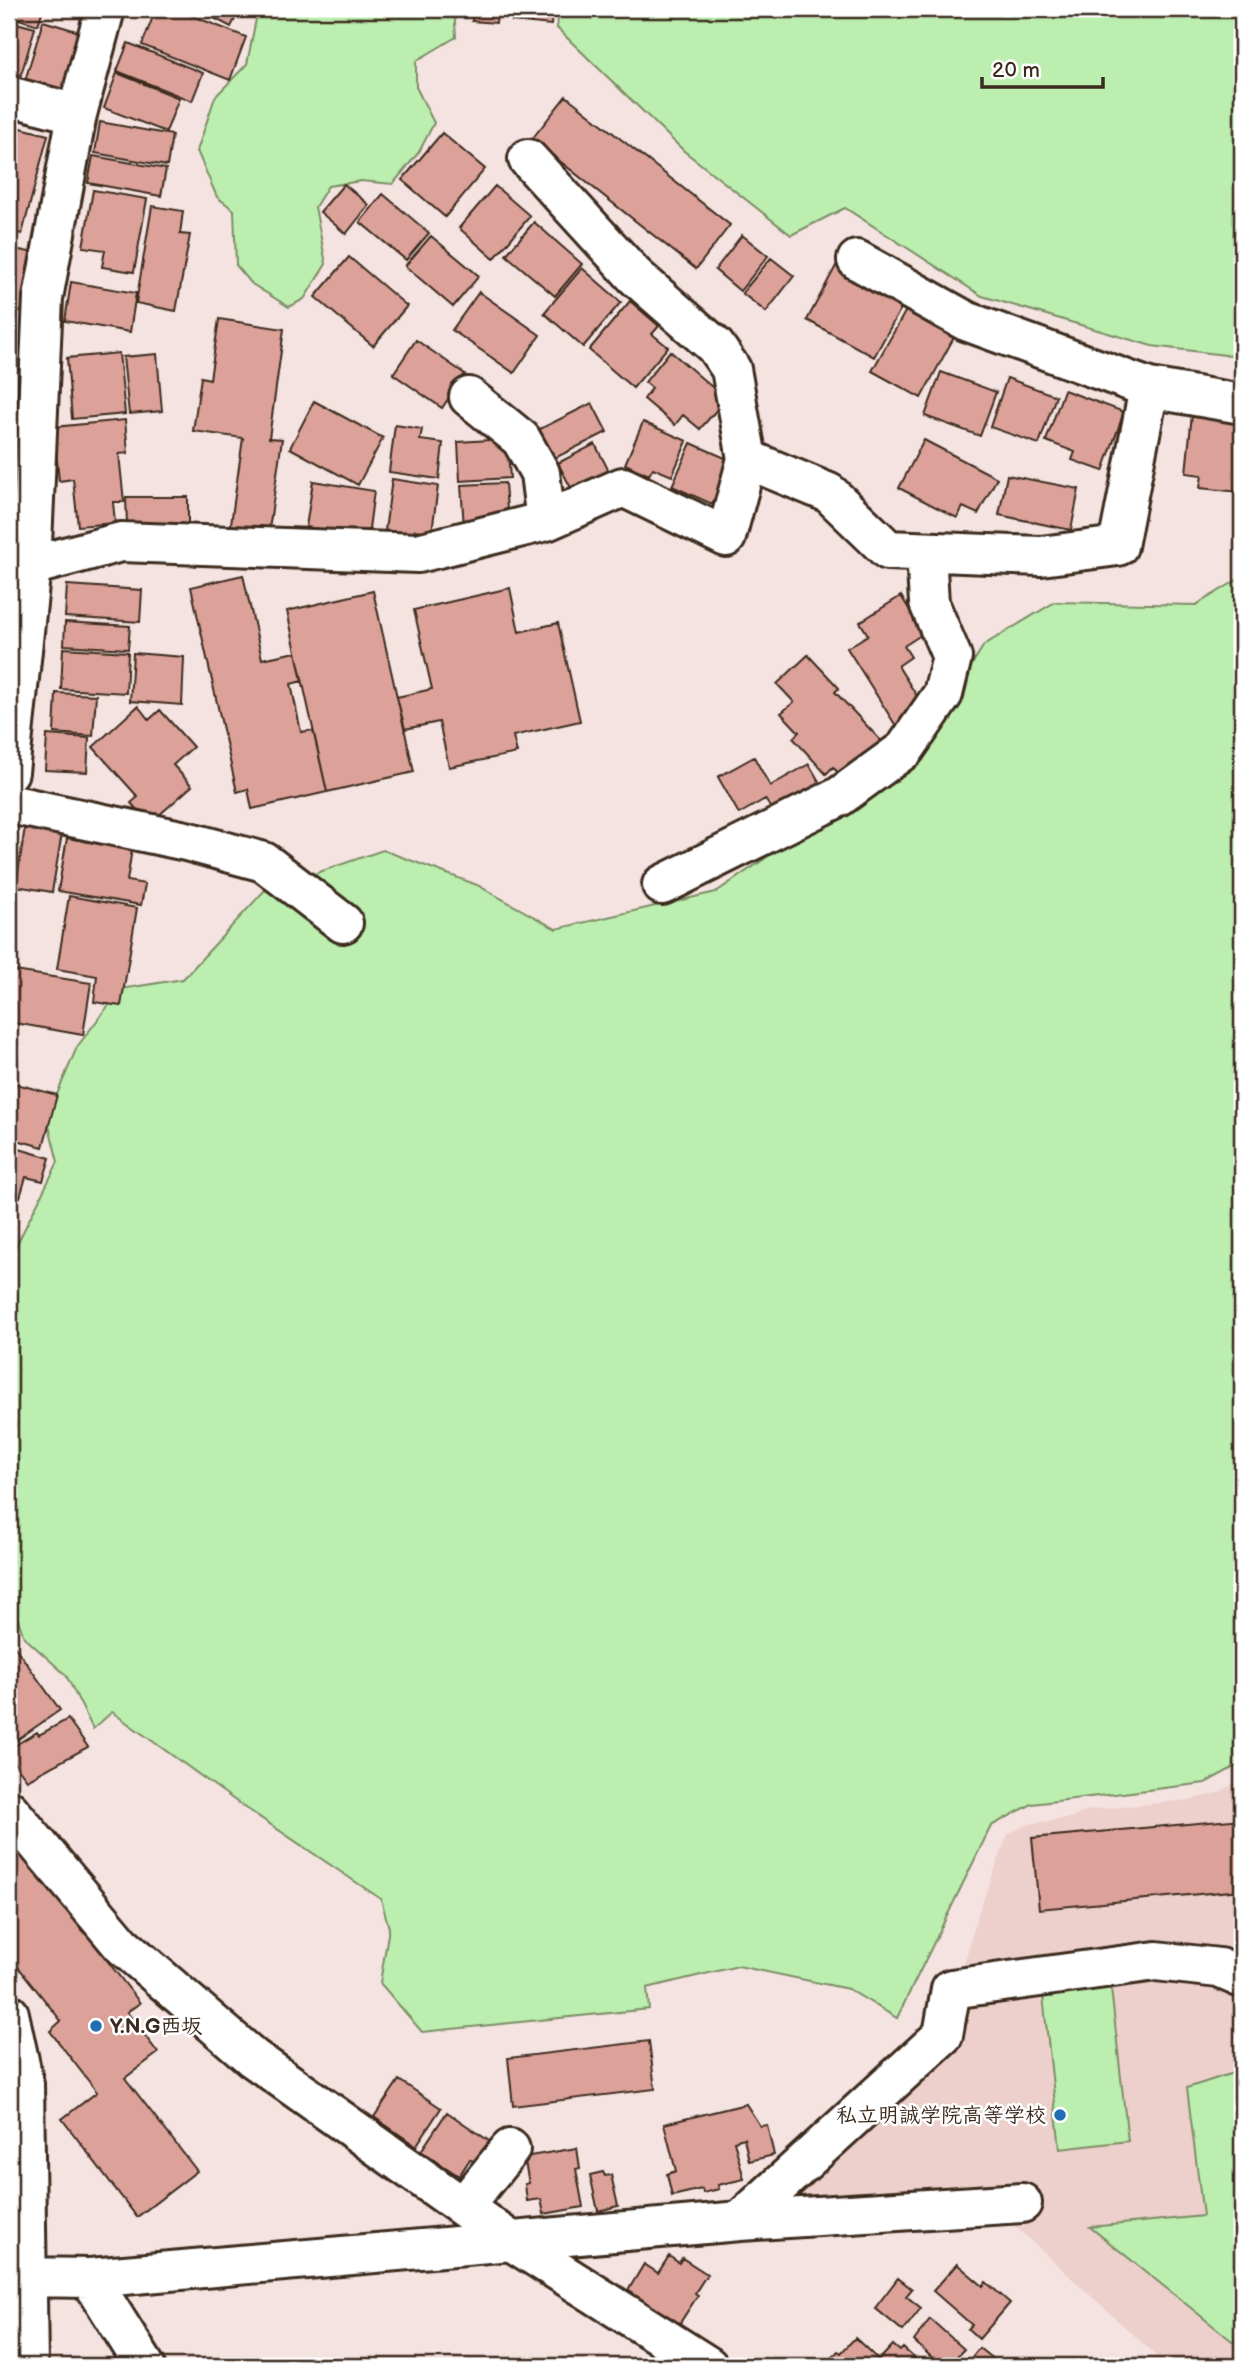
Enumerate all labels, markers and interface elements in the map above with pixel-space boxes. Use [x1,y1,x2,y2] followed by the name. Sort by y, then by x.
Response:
[982,46,1102,90] scale bar
[992,58,1040,83] text: 20 m
[110,2014,202,2039] place label: Y.N.G西坂
[88,2018,104,2034] marker: Y.N.G西坂
[836,2103,1046,2128] place label: 私立明誠学院高等学校
[1052,2107,1068,2123] marker: 私立明誠学院高等学校

